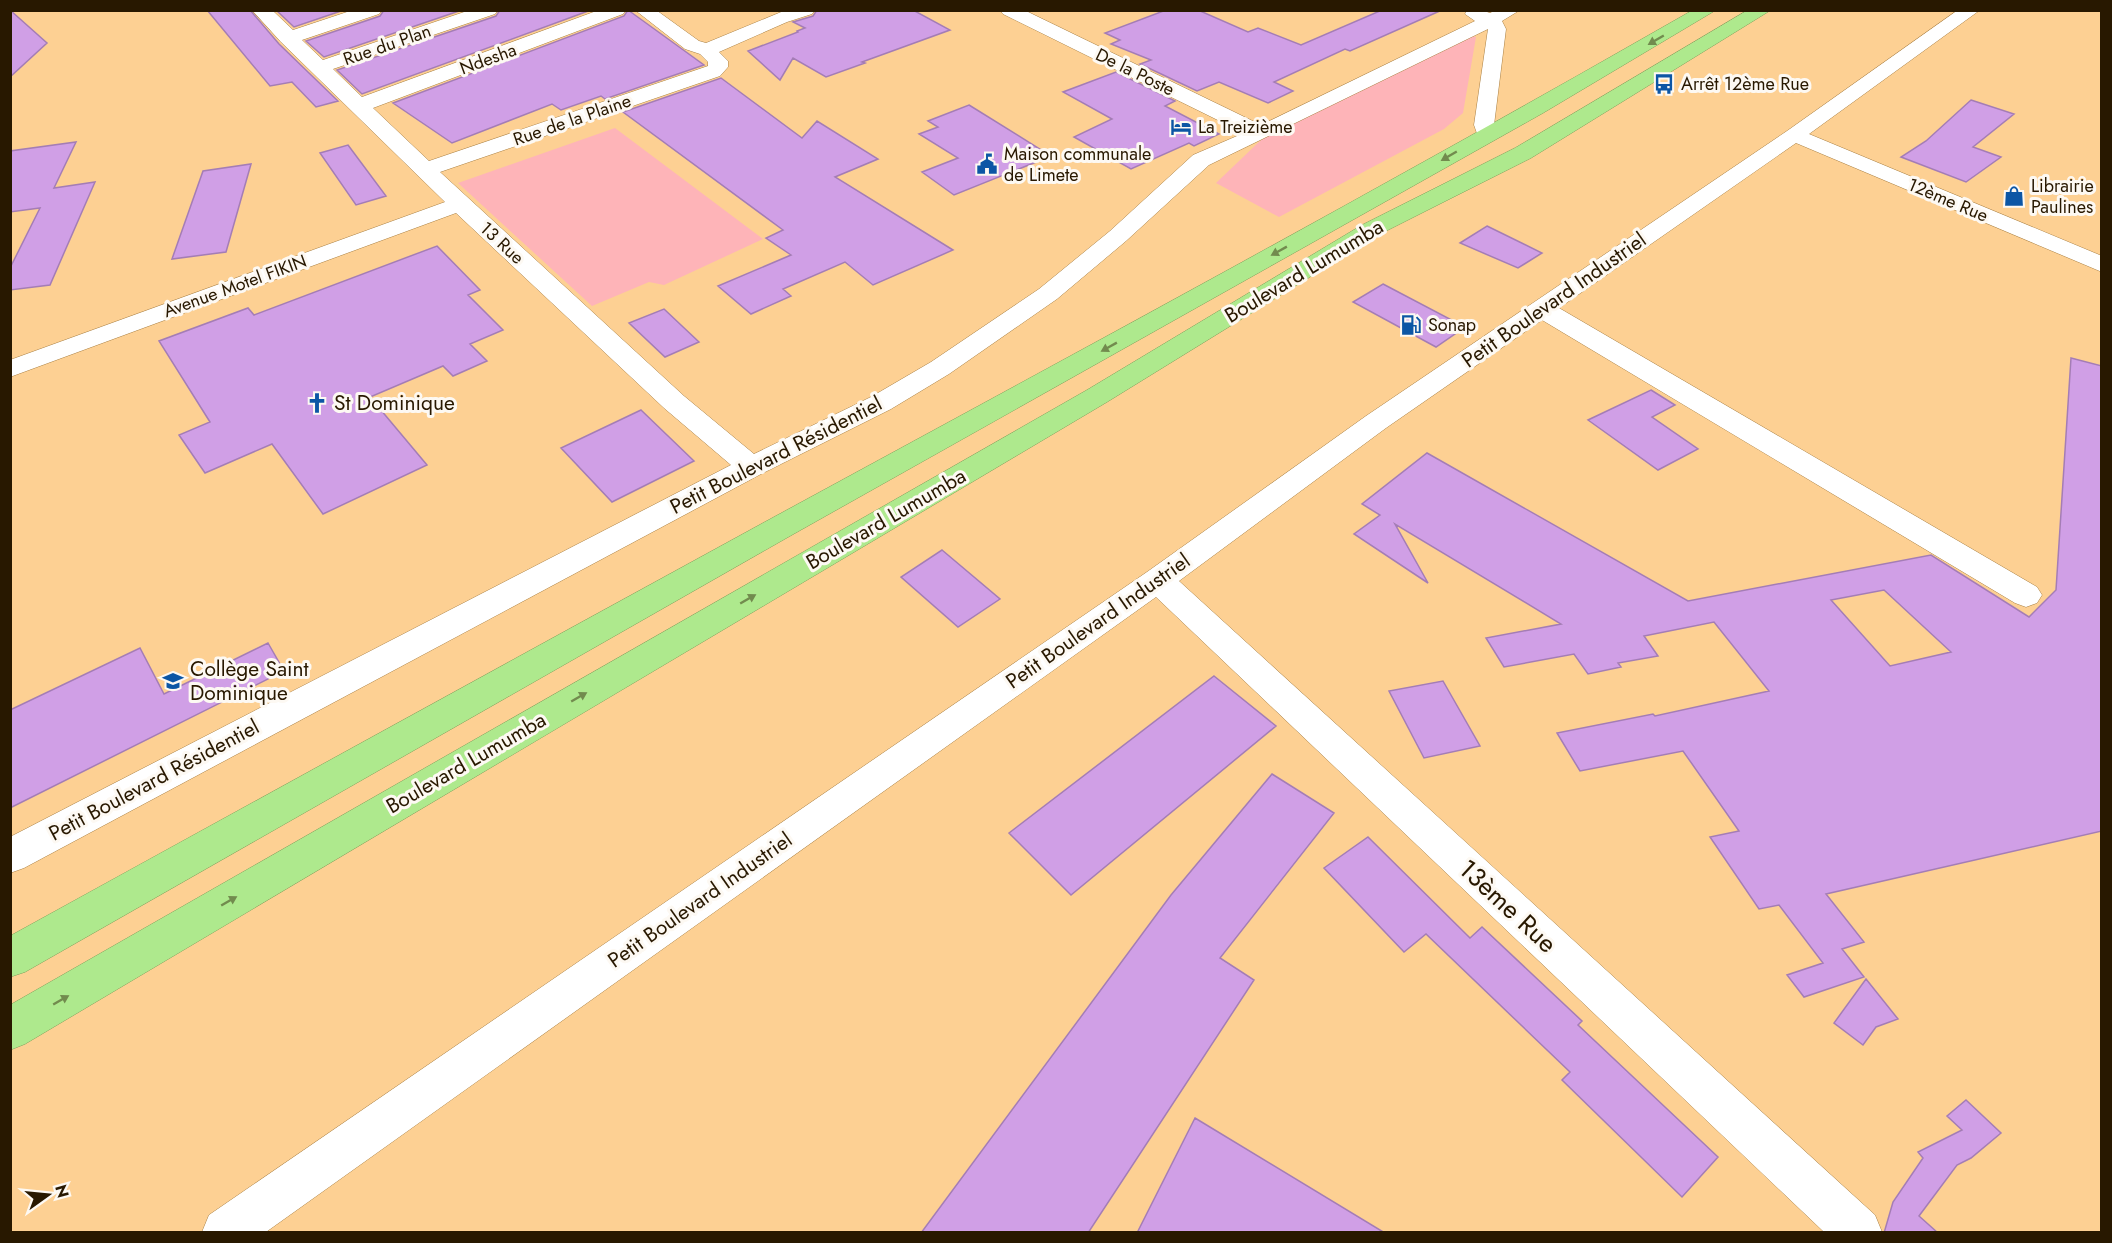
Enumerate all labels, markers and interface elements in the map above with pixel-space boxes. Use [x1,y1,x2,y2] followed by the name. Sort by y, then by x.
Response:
[340,18,434,72] street label: Rue du Plan
[1648,34,1664,45] one-way arrow
[456,37,520,81] street label: Ndesha
[1091,42,1179,102] street label: De la Poste
[1681,71,1809,97] place label: Arrêt 12ème Rue
[1652,72,1676,96] bus stop icon: Arrêt 12ème Rue
[509,88,635,152] street label: Rue de la Plaine
[1198,114,1292,140] place label: La Treizième
[1169,115,1193,139] hotel icon: La Treizième
[1004,141,1151,188] place label: Maison communale de Limete
[1441,150,1457,161] one-way arrow
[975,152,999,176] public building icon: Maison communale de Limete
[1904,171,1992,229] street label: 12ème Rue
[2031,173,2094,220] place label: Librairie Paulines
[2002,184,2026,208] shop icon: Librairie Paulines
[1219,212,1389,330] street label: Boulevard Lumumba
[474,216,530,270] street label: 13 Rue
[1456,225,1652,375] street label: Petit Boulevard Industriel
[1271,246,1288,256] one-way arrow
[160,248,310,324] street label: Avenue Motel FIKIN
[1428,312,1476,338] place label: Sonap
[1399,313,1423,337] fuel station icon: Sonap
[1100,342,1117,352] one-way arrow
[334,388,455,418] place label: St Dominique
[665,388,887,522] street label: Petit Boulevard Résidentiel
[305,391,329,415] church icon: St Dominique
[800,461,972,577] street label: Boulevard Lumumba
[1000,546,1196,696] street label: Petit Boulevard Industriel
[740,594,757,604] one-way arrow
[190,654,309,708] place label: Collège Saint Dominique
[161,669,185,693] school or university icon: Collège Saint Dominique
[571,692,587,703] one-way arrow
[380,705,552,821] street label: Boulevard Lumumba
[44,712,264,848] street label: Petit Boulevard Résidentiel
[602,825,798,975] street label: Petit Boulevard Industriel
[1450,850,1566,962] street label: 13ème Rue
[221,897,238,907] one-way arrow
[53,994,69,1005] one-way arrow
[18,1165,78,1225] north arrow
[49,1182,75,1200] text: N

